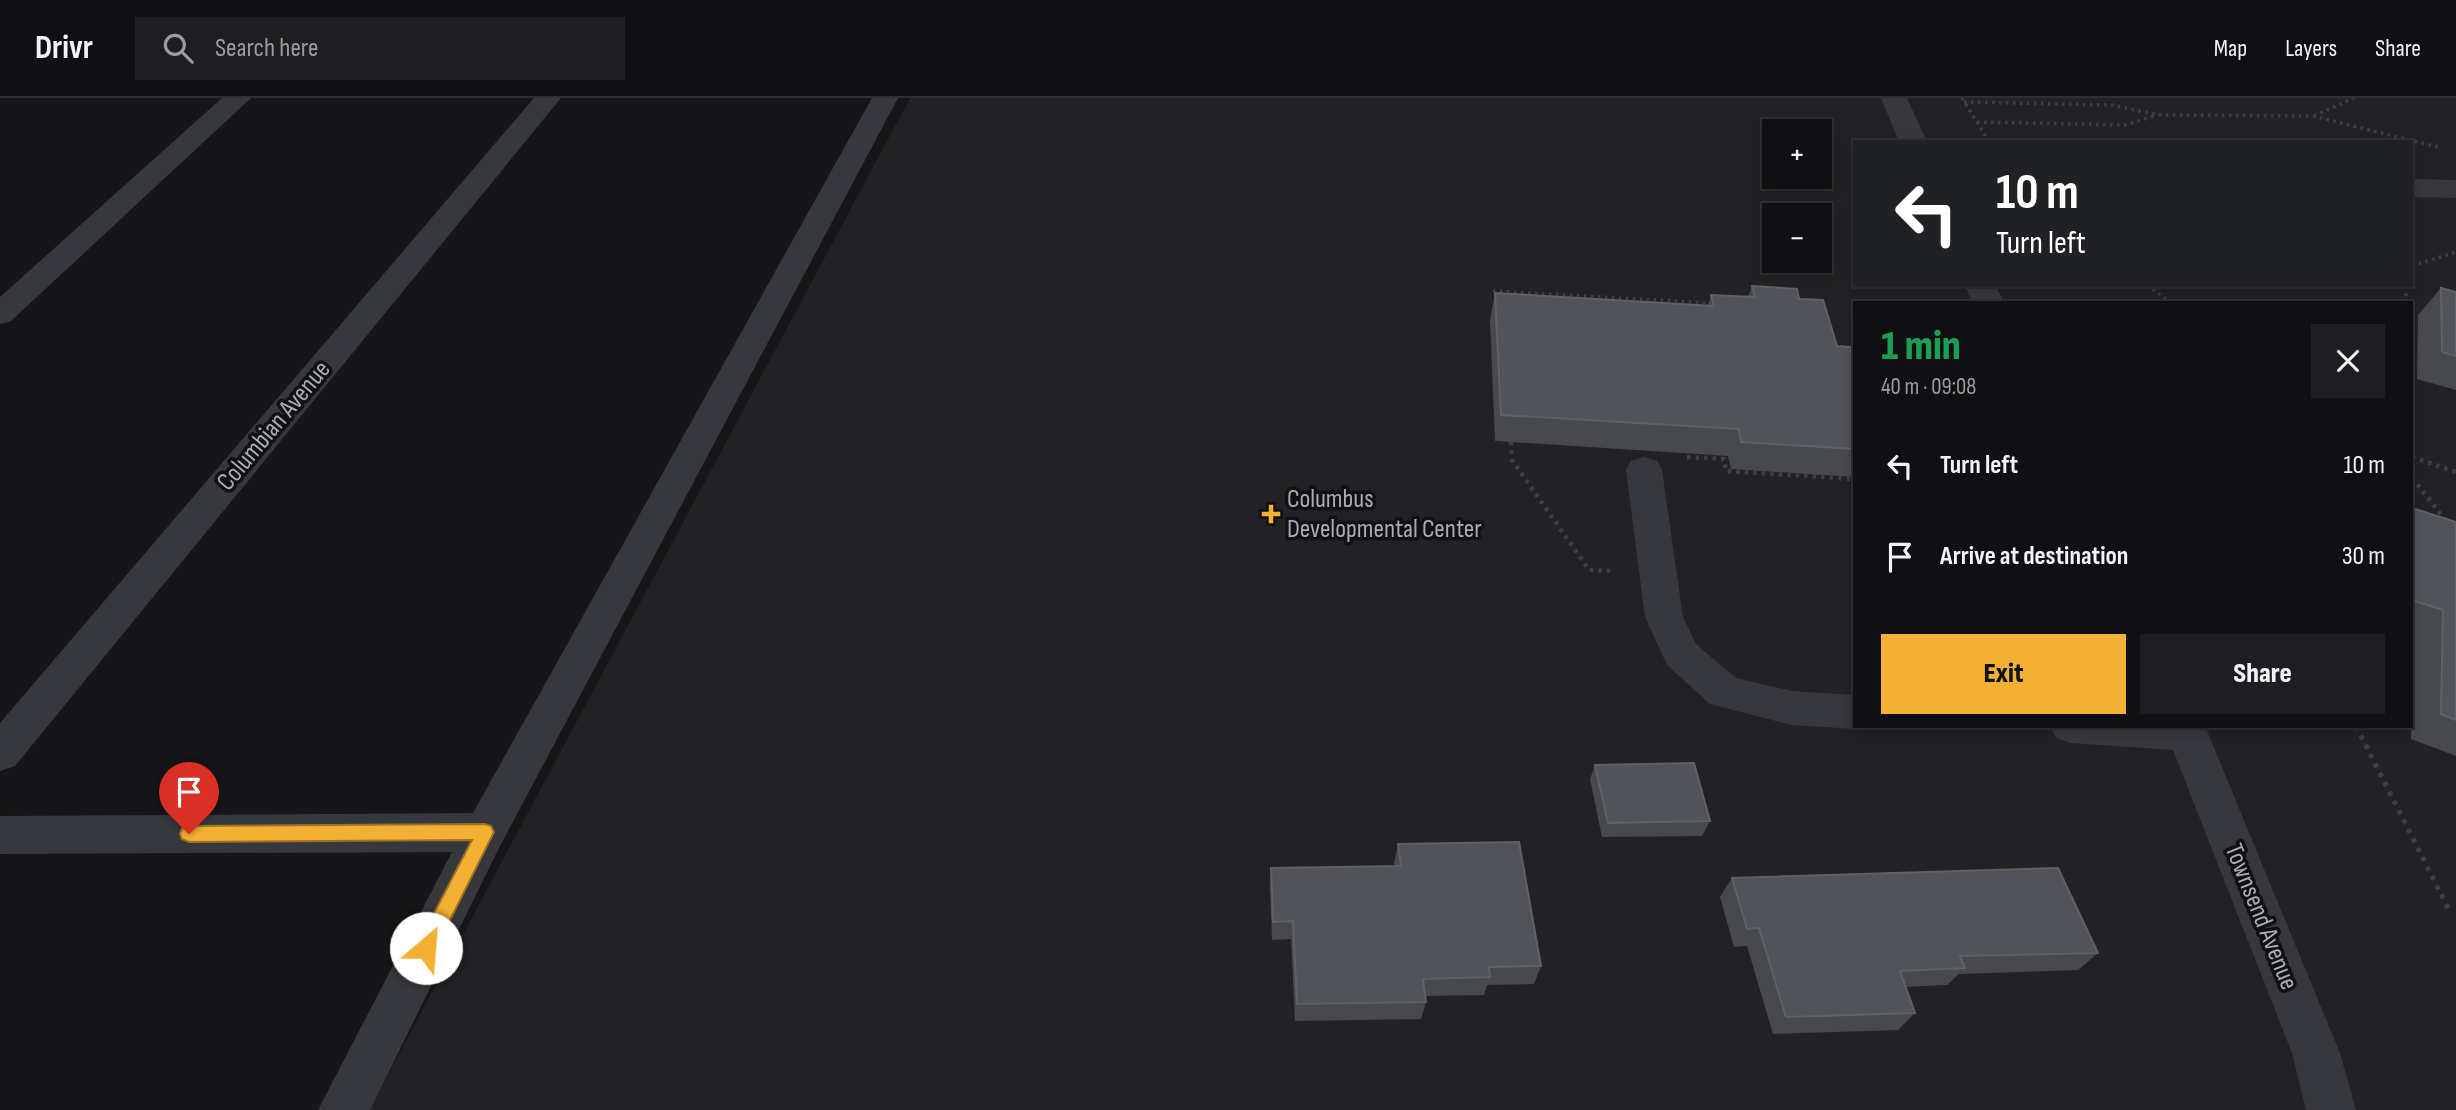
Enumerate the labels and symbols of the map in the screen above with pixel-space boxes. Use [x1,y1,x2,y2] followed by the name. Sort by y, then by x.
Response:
[211,355,337,497] street label: Columbian Avenue
[1287,484,1482,545] place label: Columbus Developmental Center
[1261,504,1281,524] marker: Columbus Developmental Center
[159,762,219,834] pin
[2218,839,2304,995] street label: Townsend Avenue
[389,911,463,985] position arrow

